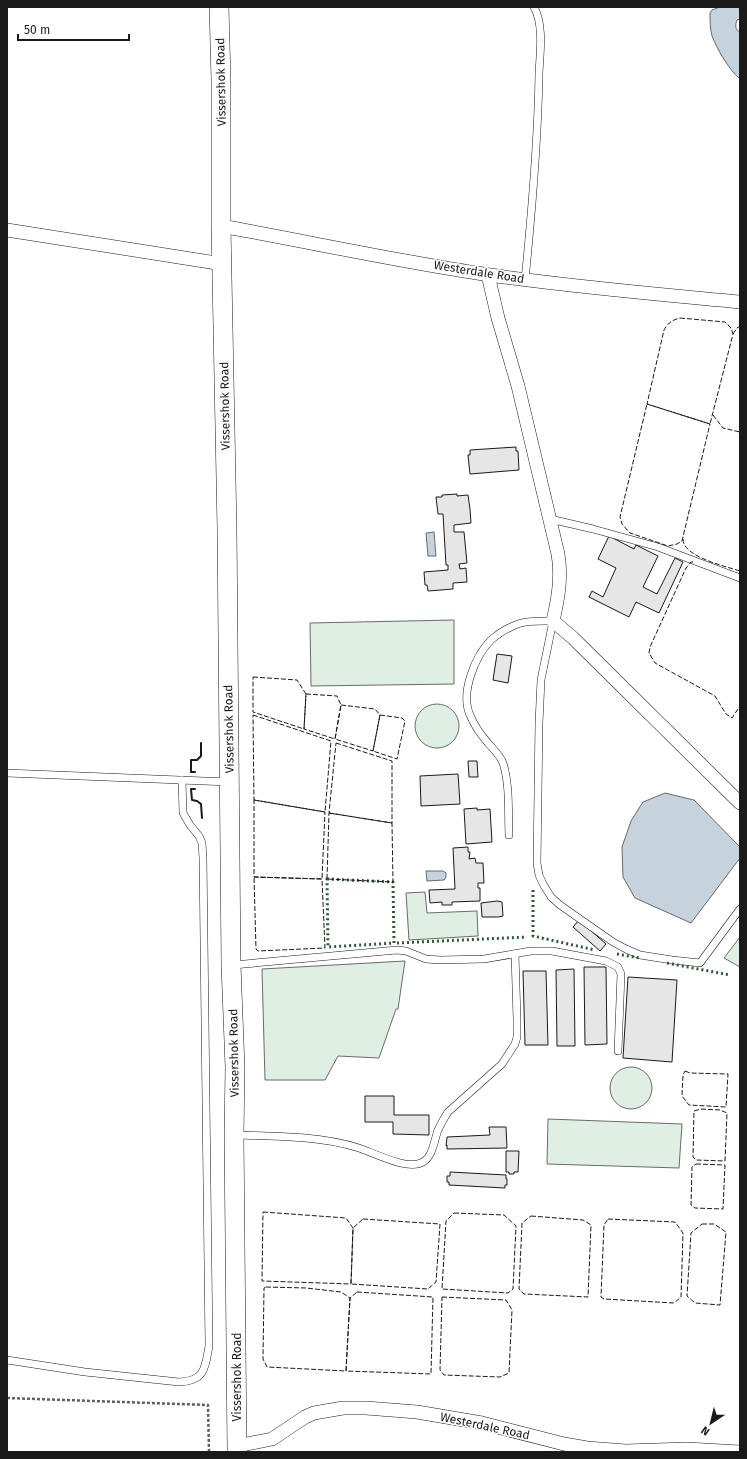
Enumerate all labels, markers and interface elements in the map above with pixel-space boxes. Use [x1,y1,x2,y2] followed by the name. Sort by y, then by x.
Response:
[18,16,129,42] scale bar
[24,23,50,37] text: 50 m
[213,37,229,127] street label: Vissershok Road
[433,258,525,286] street label: Westerdale Road
[217,361,233,451] street label: Vissershok Road
[221,684,237,774] street label: Vissershok Road
[226,1008,242,1098] street label: Vissershok Road
[230,1333,244,1421] street label: Vissershok Road
[691,1403,731,1443] north arrow
[439,1410,531,1442] street label: Westerdale Road
[699,1423,712,1438] text: N

